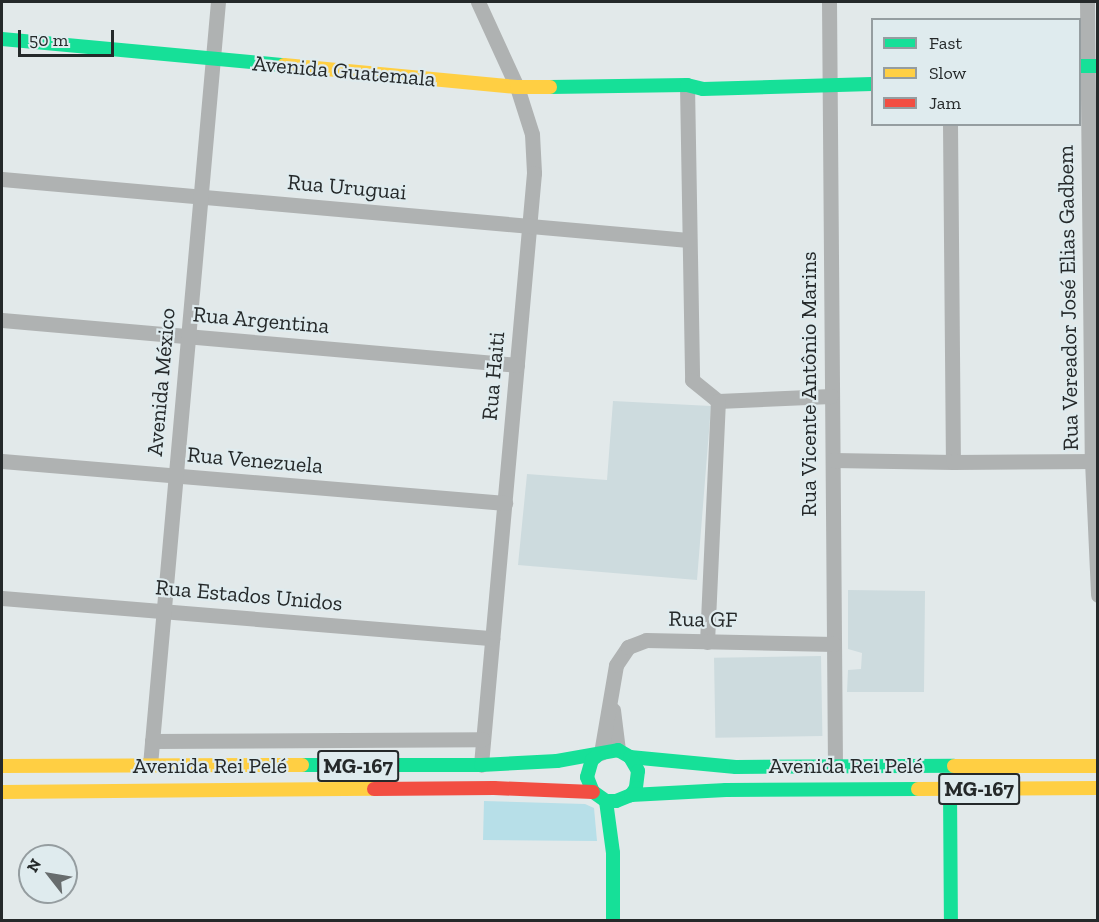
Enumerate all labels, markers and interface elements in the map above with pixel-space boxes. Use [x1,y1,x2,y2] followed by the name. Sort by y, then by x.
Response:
[21,18,117,56] scale bar
[871,18,1081,126] legend
[29,29,68,51] text: 50 m
[929,32,962,54] text: Fast
[251,50,437,92] street label: Avenida Guatemala
[929,62,966,84] text: Slow
[929,92,961,114] text: Jam
[1052,144,1084,452] street label: Rua Vereador José Elias Gadbem
[286,169,408,205] street label: Rua Uruguai
[796,251,822,517] street label: Rua Vicente Antônio Marins
[191,301,331,339] street label: Rua Argentina
[141,307,181,457] street label: Avenida México
[476,331,510,421] street label: Rua Haiti
[186,441,324,479] street label: Rua Venezuela
[154,574,344,616] street label: Rua Estados Unidos
[668,605,738,633] street label: Rua GF
[316,748,400,784] road number: MG-167
[133,753,287,779] street label: Avenida Rei Pelé
[769,753,923,779] street label: Avenida Rei Pelé
[937,771,1021,807] road number: MG-167
[18,844,78,904] north arrow
[23,855,45,876] text: N

